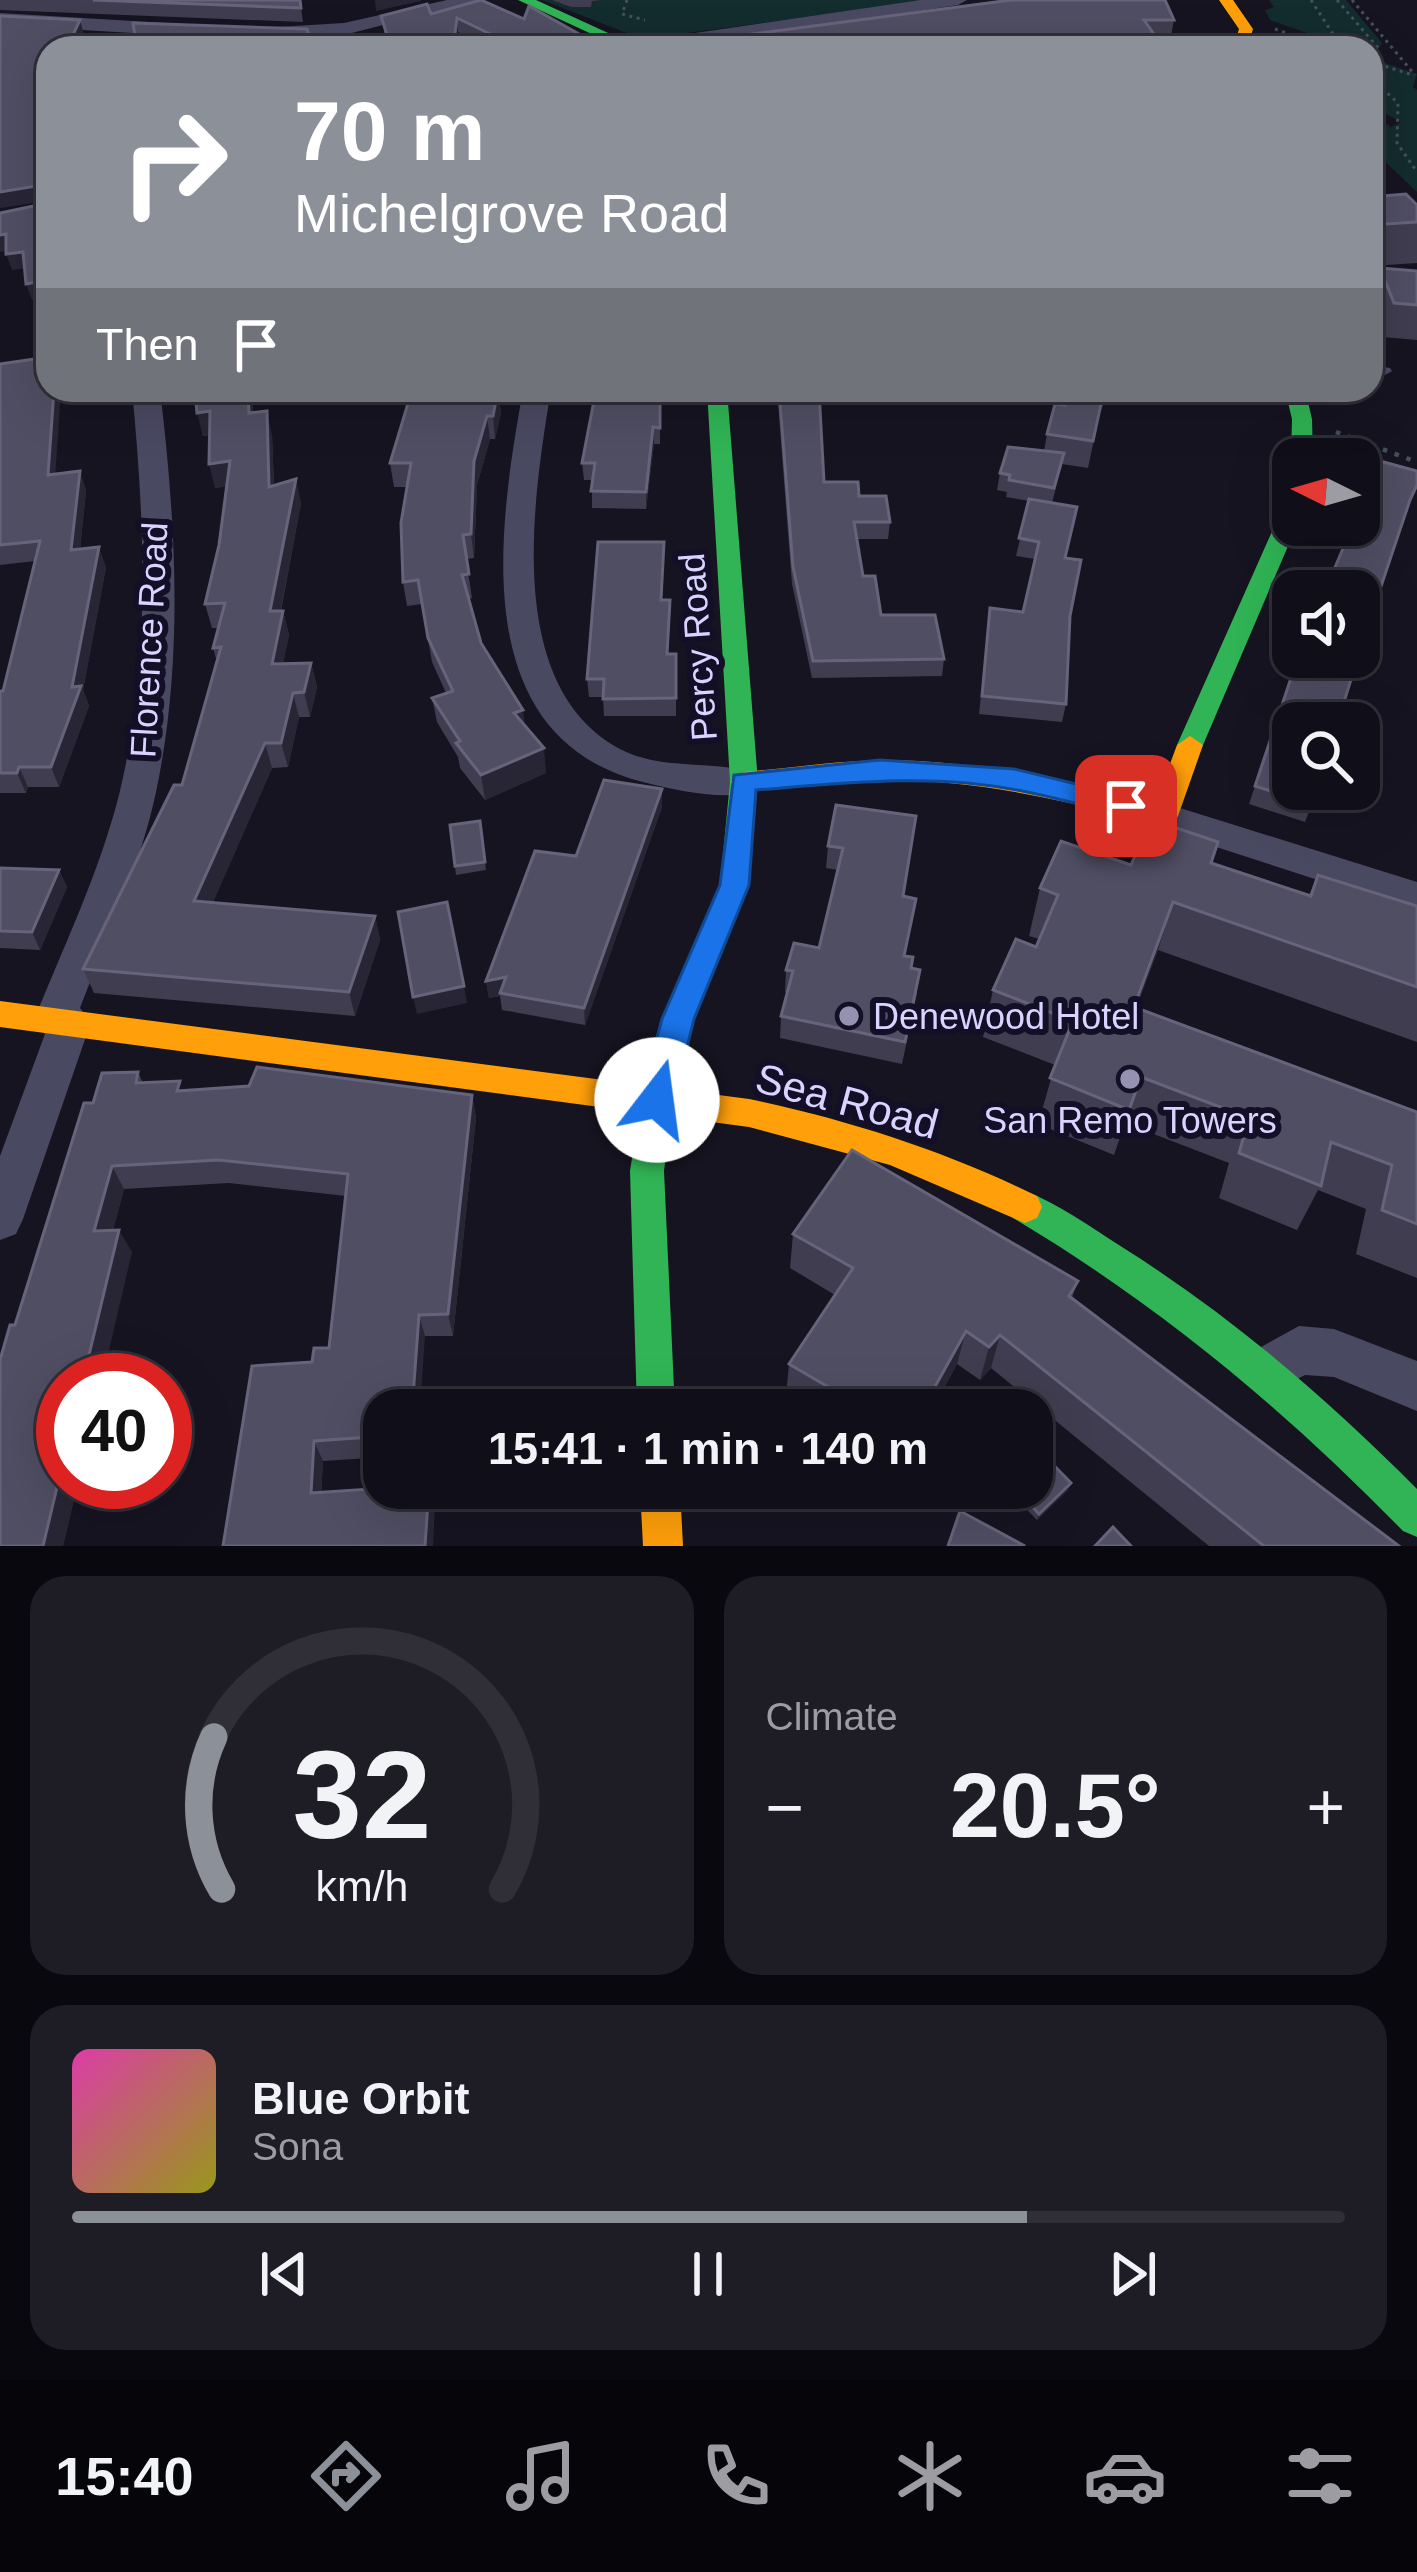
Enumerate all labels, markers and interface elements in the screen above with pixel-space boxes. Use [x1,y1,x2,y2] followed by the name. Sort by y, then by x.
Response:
[96,84,252,240] icon: right
[294,84,485,178] text: 70 m
[294,183,729,243] text: Michelgrove Road
[223,312,289,378] icon: arrive
[96,319,199,370] text: Then
[1272,438,1380,546] north arrow
[1272,438,1380,810] map controls
[122,521,176,759] street label: Florence Road
[671,552,725,742] street label: Percy Road
[1272,570,1380,678] button: sound
[1272,702,1380,810] button: search
[1075,755,1177,857] pin
[1093,773,1159,839] icon: arrive
[873,996,1139,1037] place label: Denewood Hotel
[836,1003,862,1029] marker: Denewood Hotel
[594,1037,720,1163] position arrow
[751,1054,943,1148] street label: Sea Road
[1117,1066,1143,1092] marker: San Remo Towers
[983,1100,1277,1141] place label: San Remo Towers
[36,1353,192,1509] speed limit sign: 40
[488,1423,928,1474] text: 15:41 · 1 min · 140 m
[766,1695,898,1738] text: Climate
[292,1725,431,1864] text: 32
[950,1756,1161,1856] text: 20.5°
[766,1770,804,1844] text: −
[1306,1770,1345,1844] text: +
[315,1861,408,1909] text: km/h
[252,2073,470,2124] text: Blue Orbit
[252,2125,343,2168] text: Sona
[251,2241,317,2307] icon: previous
[675,2241,741,2307] icon: pause
[1100,2241,1166,2307] icon: next
[304,2434,388,2518] icon: directions
[499,2434,583,2518] icon: music
[694,2434,778,2518] icon: phone
[888,2434,972,2518] icon: climate
[1083,2434,1167,2518] icon: car
[1278,2434,1362,2518] icon: filters
[55,2446,193,2506] text: 15:40

